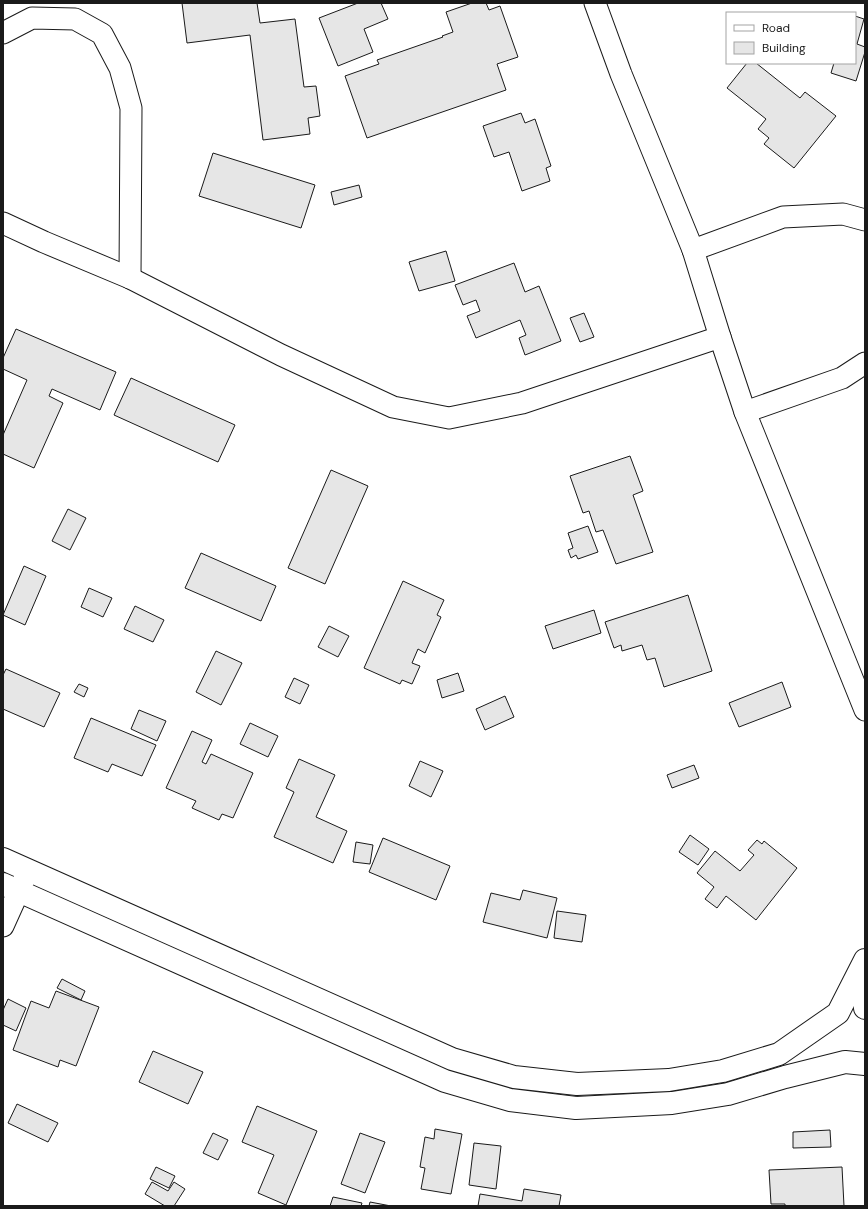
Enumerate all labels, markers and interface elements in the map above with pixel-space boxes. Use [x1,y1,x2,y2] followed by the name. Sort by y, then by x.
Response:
[726,12,856,64] legend
[762,20,790,36] text: Road
[762,40,806,56] text: Building

